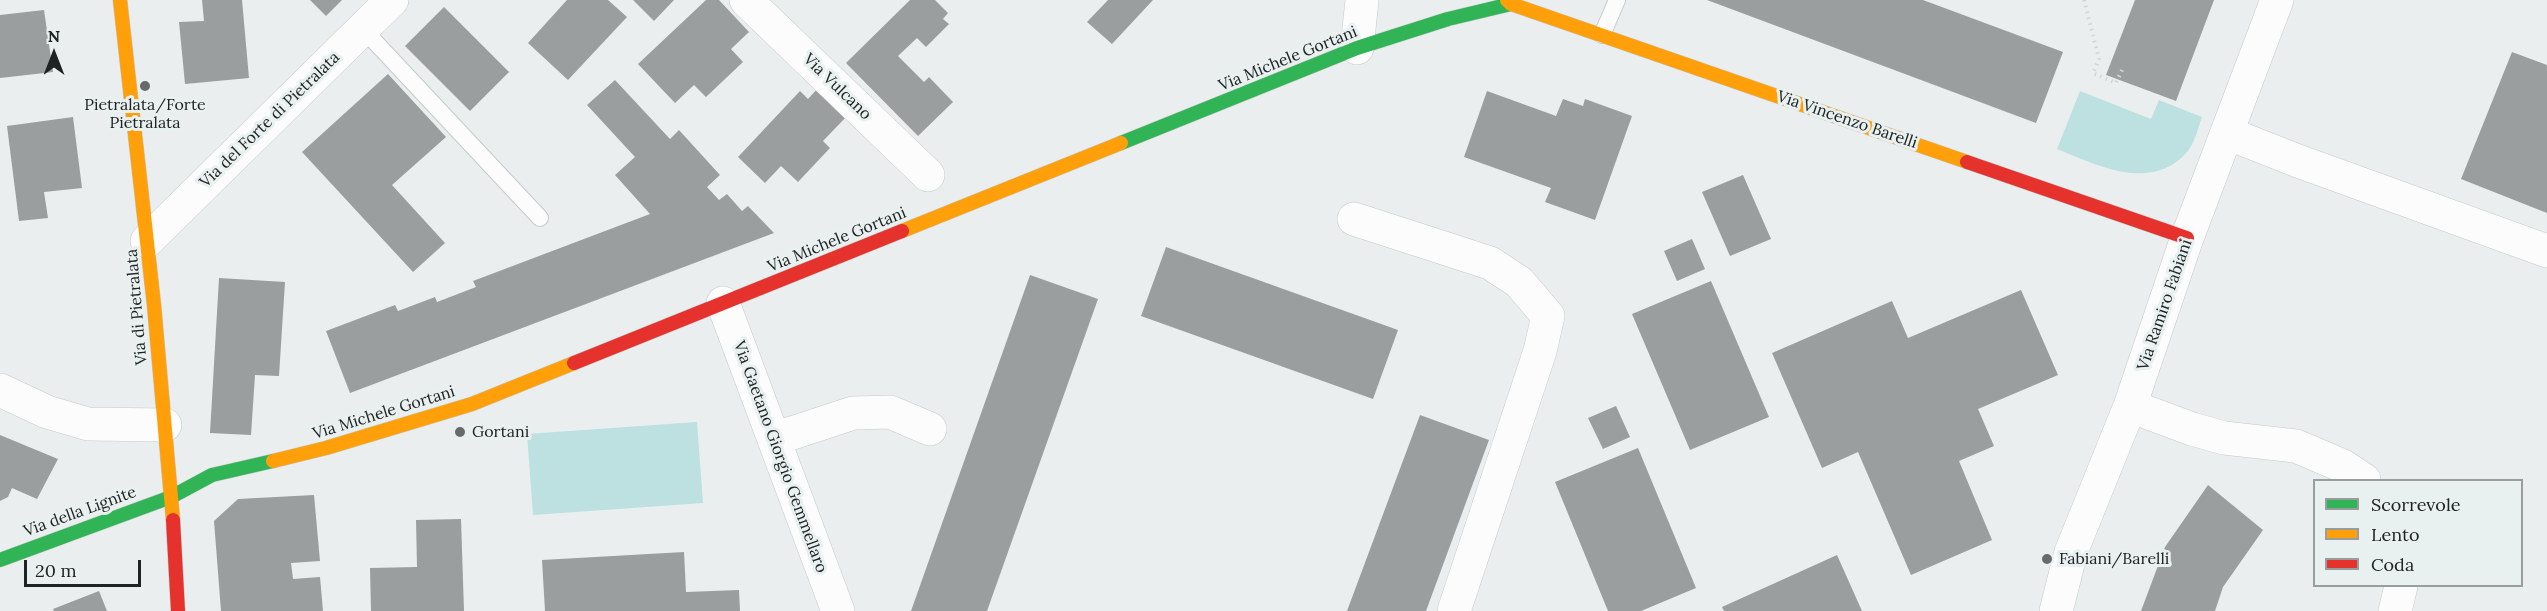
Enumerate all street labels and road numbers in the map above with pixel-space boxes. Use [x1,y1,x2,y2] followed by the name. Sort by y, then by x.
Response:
[1216,22,1360,96] street label: Via Michele Gortani
[196,48,344,192] street label: Via del Forte di Pietralata
[799,50,875,124] street label: Via Vulcano
[1774,87,1920,153] street label: Via Vincenzo Barelli
[765,203,909,277] street label: Via Michele Gortani
[2134,237,2196,373] street label: Via Ramiro Fabiani
[122,248,152,366] street label: Via di Pietralata
[729,338,831,576] street label: Via Gaetano Giorgio Gemmellaro
[311,382,457,444] street label: Via Michele Gortani
[21,483,139,541] street label: Via della Lignite

